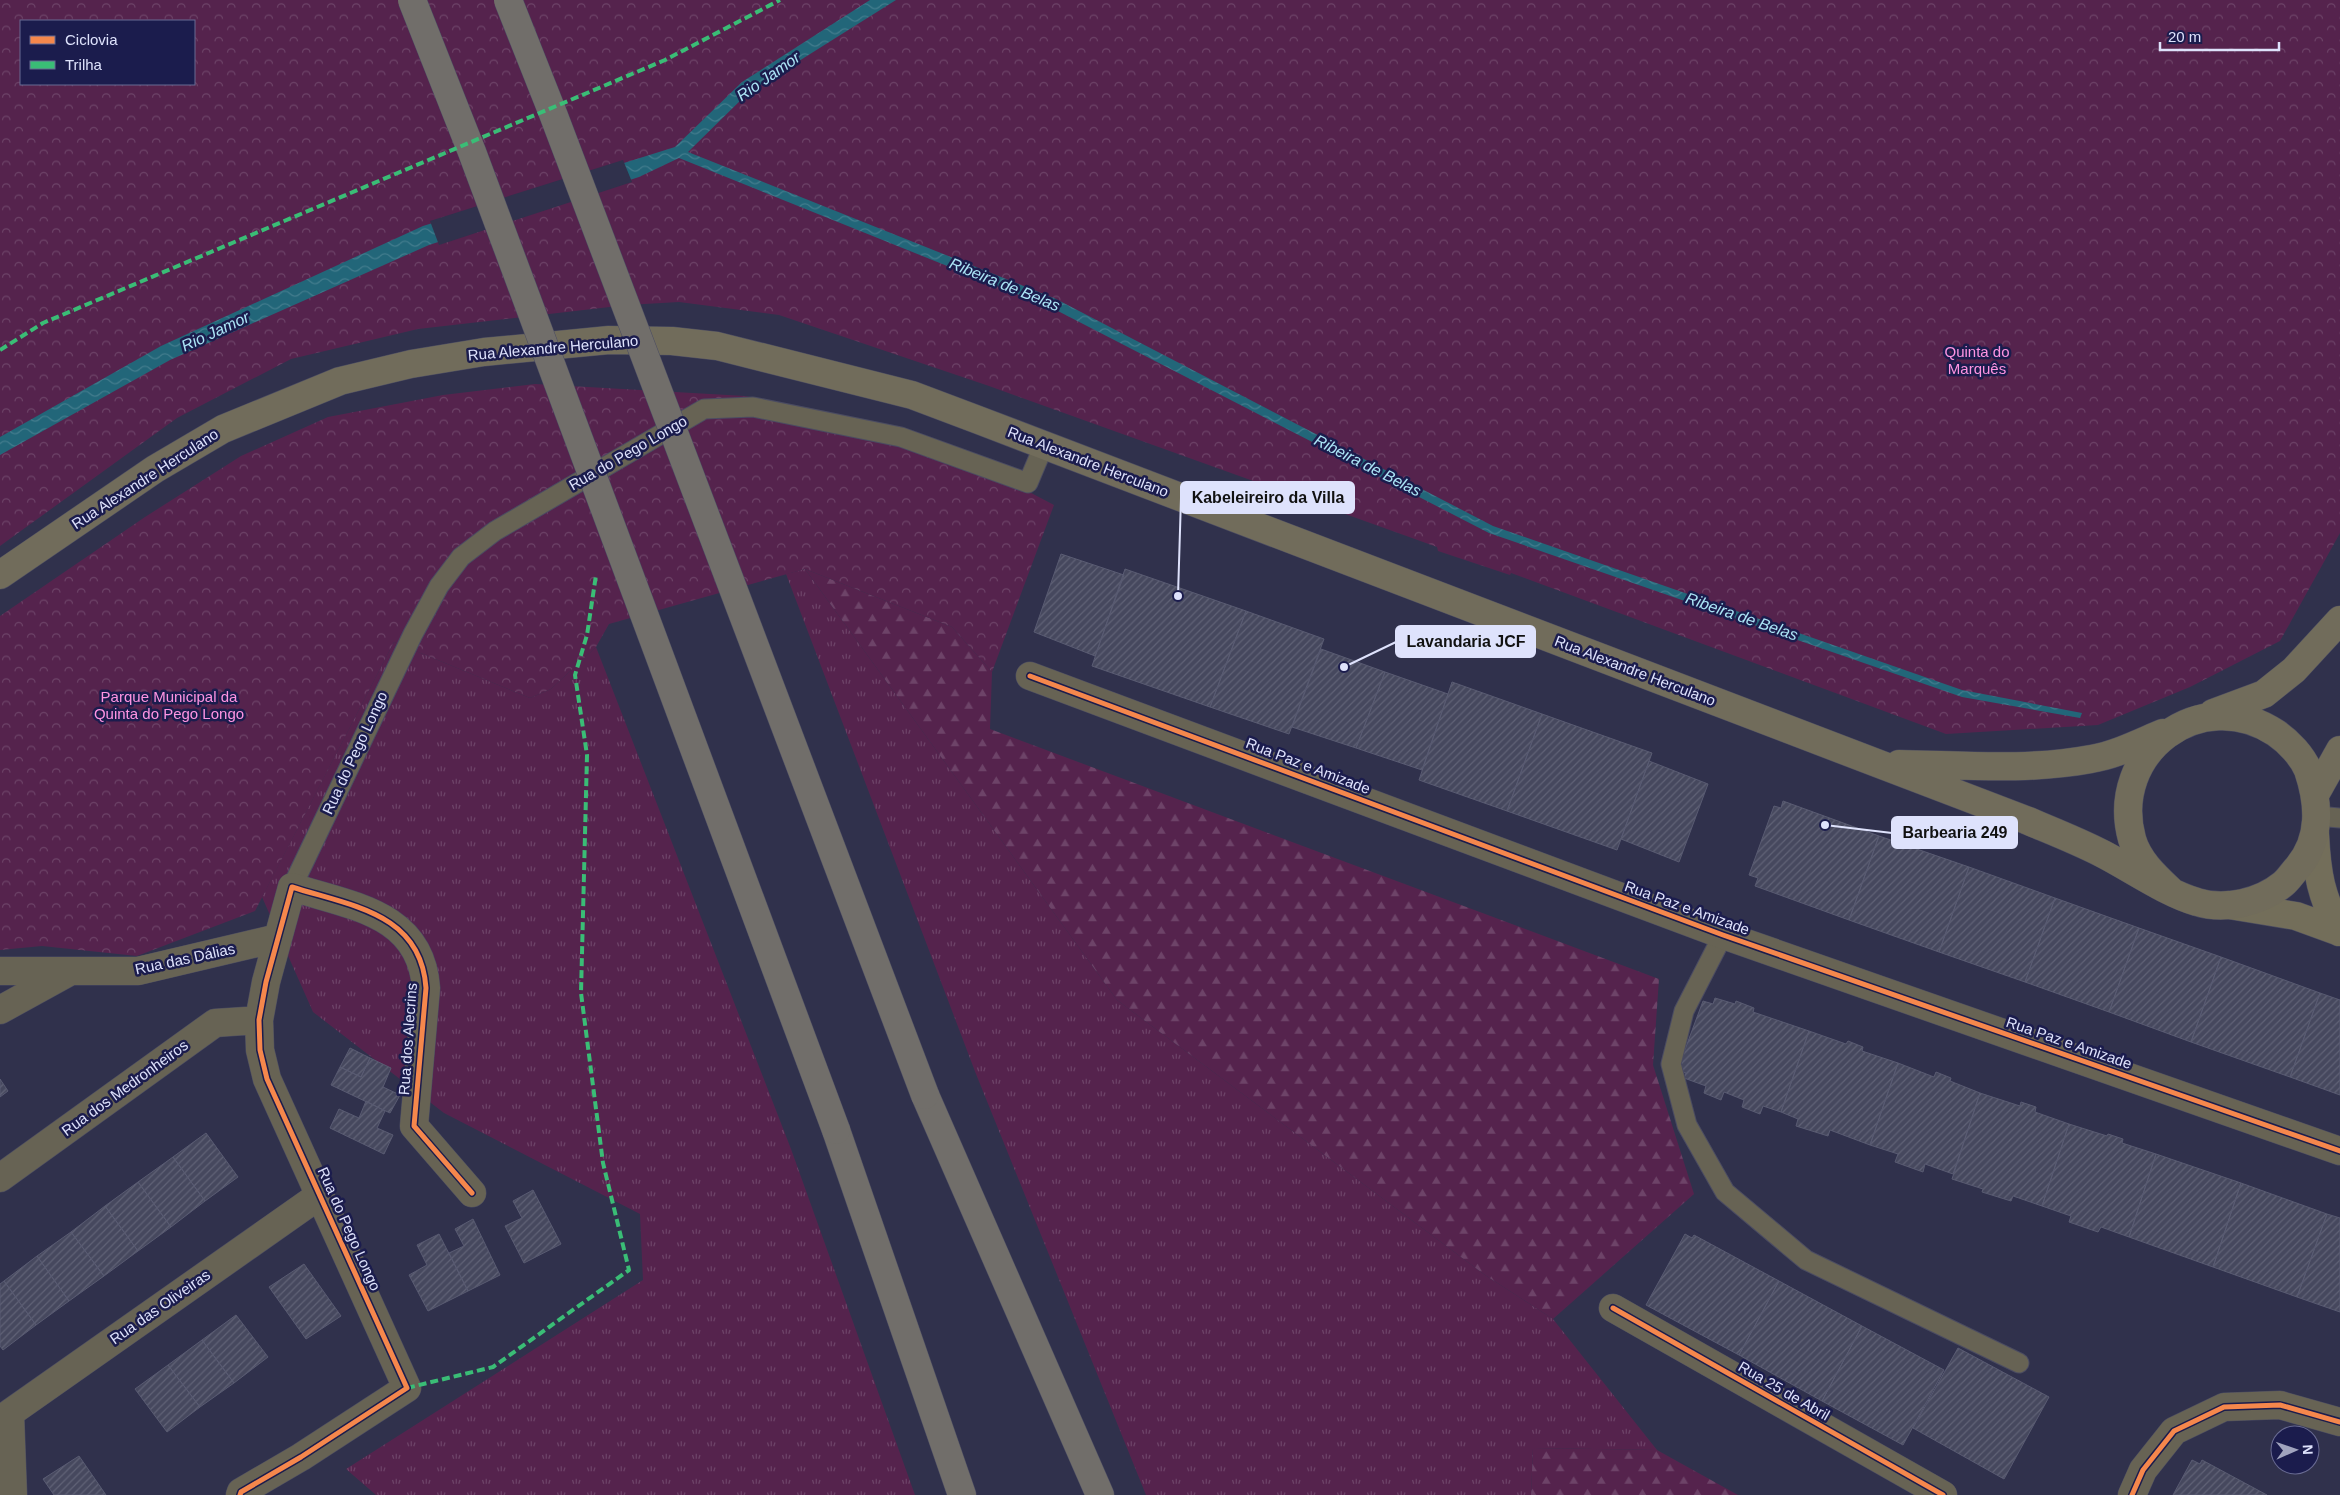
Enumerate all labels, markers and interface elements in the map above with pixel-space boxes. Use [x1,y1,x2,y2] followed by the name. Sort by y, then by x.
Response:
[20,20,195,85] legend
[2160,20,2279,52] scale bar
[2168,28,2201,45] text: 20 m
[65,31,118,48] text: Ciclovia
[734,48,804,104] water label: Rio Jamor
[65,56,103,73] text: Trilha
[947,255,1062,314] water label: Ribeira de Belas
[179,308,252,355] water label: Rio Jamor
[467,332,639,363] street label: Rua Alexandre Herculano
[1944,343,2010,377] park label: Quinta do Marquês
[566,412,690,493] street label: Rua do Pego Longo
[1005,423,1171,500] street label: Rua Alexandre Herculano
[68,425,221,532] street label: Rua Alexandre Herculano
[1312,431,1424,500] water label: Ribeira de Belas
[1181,482,1354,513] callout: Kabeleireiro da Villa
[1192,489,1344,506] text: Kabeleireiro da Villa
[1684,589,1800,644] water label: Ribeira de Belas
[1396,626,1535,657] callout: Lavandaria JCF
[1552,632,1718,709] street label: Rua Alexandre Herculano
[1406,633,1526,650] text: Lavandaria JCF
[94,688,244,722] park label: Parque Municipal da Quinta do Pego Longo
[319,689,390,817] street label: Rua do Pego Longo
[1244,734,1373,797] street label: Rua Paz e Amizade
[1892,817,2017,848] callout: Barbearia 249
[1903,824,2008,841] text: Barbearia 249
[1622,877,1752,938] street label: Rua Paz e Amizade
[133,940,236,977] street label: Rua das Dálias
[395,982,420,1096] street label: Rua dos Alecrins
[2004,1013,2134,1072] street label: Rua Paz e Amizade
[58,1036,191,1139] street label: Rua dos Medronheiros
[315,1164,384,1293] street label: Rua do Pego Longo
[106,1266,213,1348] street label: Rua das Oliveiras
[1736,1358,1833,1424] street label: Rua 25 de Abril
[2270,1425,2320,1475] north arrow
[2300,1444,2316,1455] text: N

